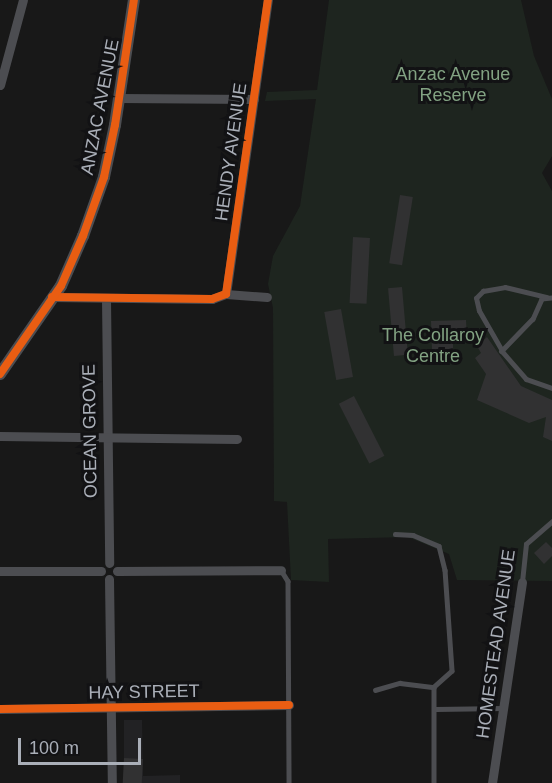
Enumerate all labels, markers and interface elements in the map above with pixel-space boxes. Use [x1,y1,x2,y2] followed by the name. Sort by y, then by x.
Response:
[76,37,124,177] street label: ANZAC AVENUE
[395,64,511,106] park label: Anzac Avenue Reserve
[211,81,251,223] street label: HENDY AVENUE
[382,325,484,368] park label: The Collaroy Centre
[78,364,102,498] street label: OCEAN GROVE
[472,548,520,740] street label: HOMESTEAD AVENUE
[88,680,200,704] street label: HAY STREET
[21,726,144,764] scale bar
[29,738,79,758] text: 100 m

